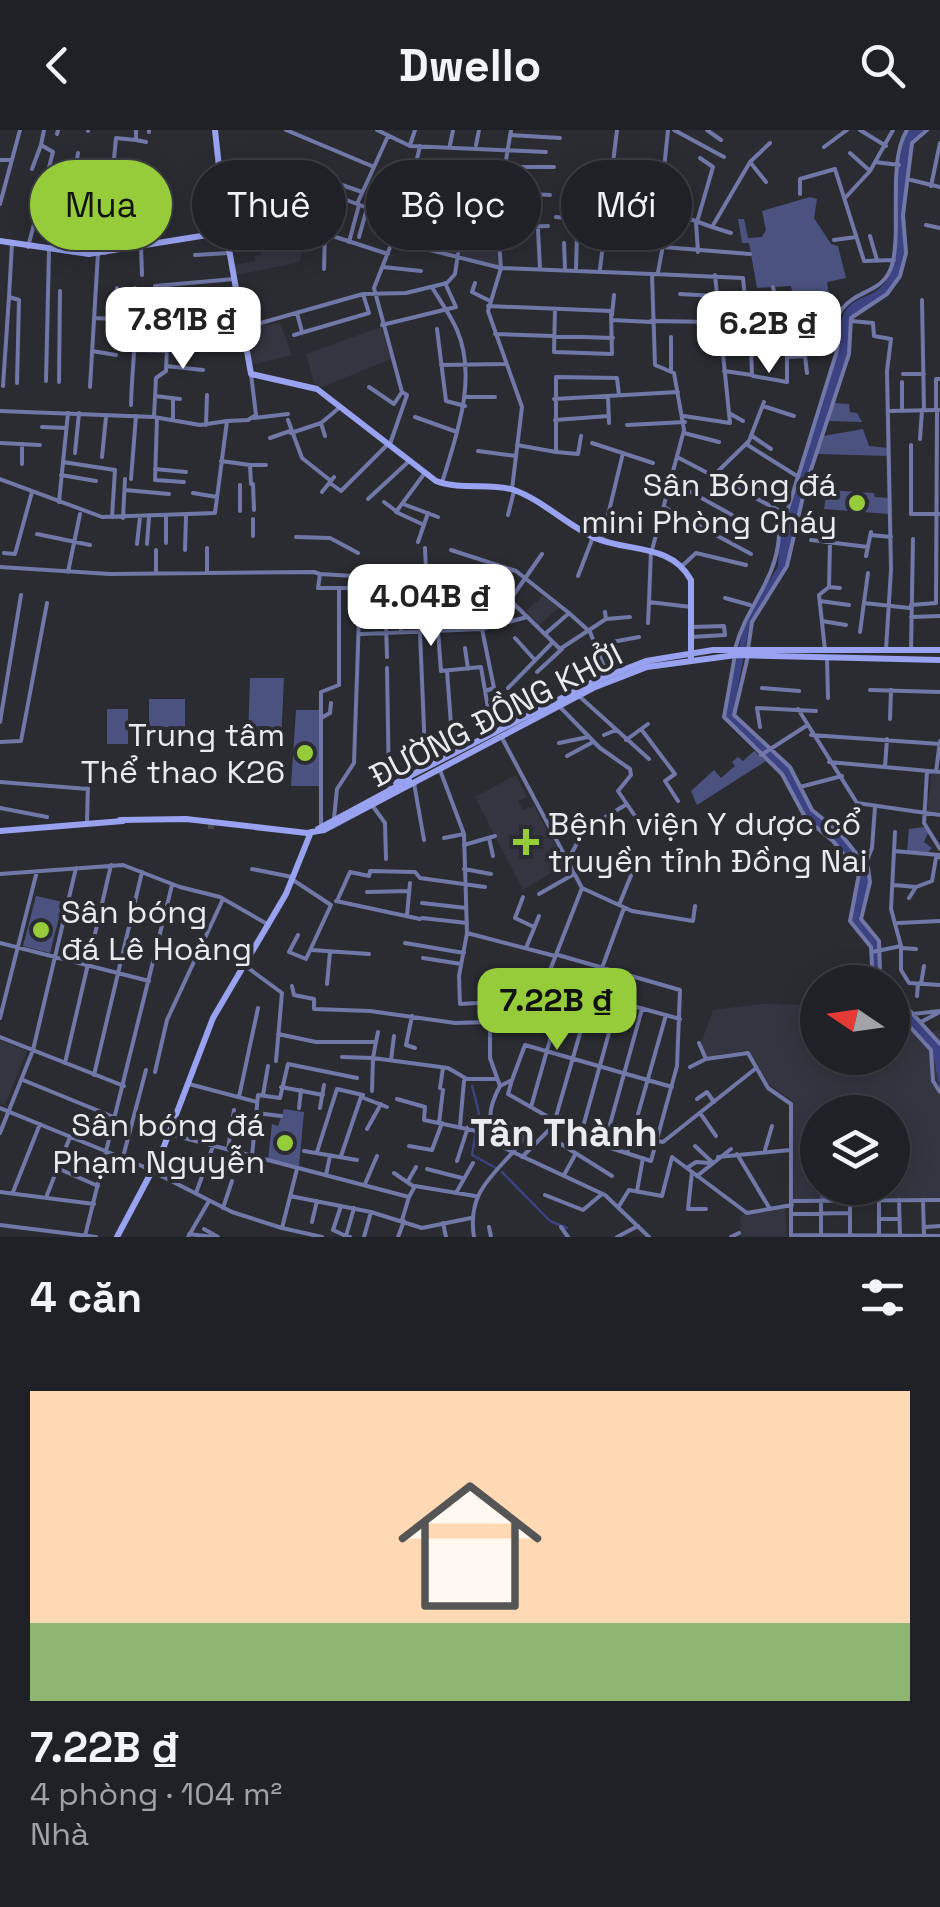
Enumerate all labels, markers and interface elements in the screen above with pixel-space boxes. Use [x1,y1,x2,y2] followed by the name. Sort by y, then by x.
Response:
[399,37,541,94] text: Dwello
[30,38,85,93] icon: back
[855,38,910,93] icon: search
[30,160,172,250] chip: Mua
[192,160,346,250] chip: Thuê
[366,160,541,250] chip: Bộ lọc
[561,160,692,250] chip: Mới
[91,287,275,372] pin: 7.81B ₫
[688,291,850,376] pin: 6.2B ₫
[128,299,238,339] text: 7.81B ₫
[719,303,819,343] text: 6.2B ₫
[581,465,837,542] place label: Sân Bóng đá mini Phòng Cháy
[846,492,868,514] marker: Sân Bóng đá mini Phòng Cháy
[339,564,523,649] pin: 4.04B ₫
[370,576,492,616] text: 4.04B ₫
[362,633,629,796] street label: ĐƯỜNG ĐỒNG KHỞI
[81,715,285,792] place label: Trung tâm Thể thao K26
[294,742,316,764] marker: Trung tâm Thể thao K26
[548,804,868,881] place label: Bệnh viện Y dược cổ truyền tỉnh Đồng Nai
[513,829,539,855] marker: Bệnh viện Y dược cổ truyền tỉnh Đồng Nai
[61,892,252,969] place label: Sân bóng đá Lê Hoàng
[30,919,52,941] marker: Sân bóng đá Lê Hoàng
[800,965,910,1075] north arrow
[800,965,910,1205] map controls
[465,968,649,1053] pin: 7.22B ₫
[499,980,615,1020] text: 7.22B ₫
[800,1095,910,1205] button: layers
[52,1105,265,1182] place label: Sân bóng đá Phạm Nguyễn
[470,1109,658,1157] district label: Tân Thành
[274,1132,296,1154] marker: Sân bóng đá Phạm Nguyễn
[855,1270,910,1325] icon: filters
[30,1271,142,1324] text: 4 căn
[380,1456,560,1636] icon: home
[30,1721,181,1774] text: 7.22B ₫
[30,1774,282,1814] text: 4 phòng · 104 m²
[30,1814,89,1854] text: Nhà

